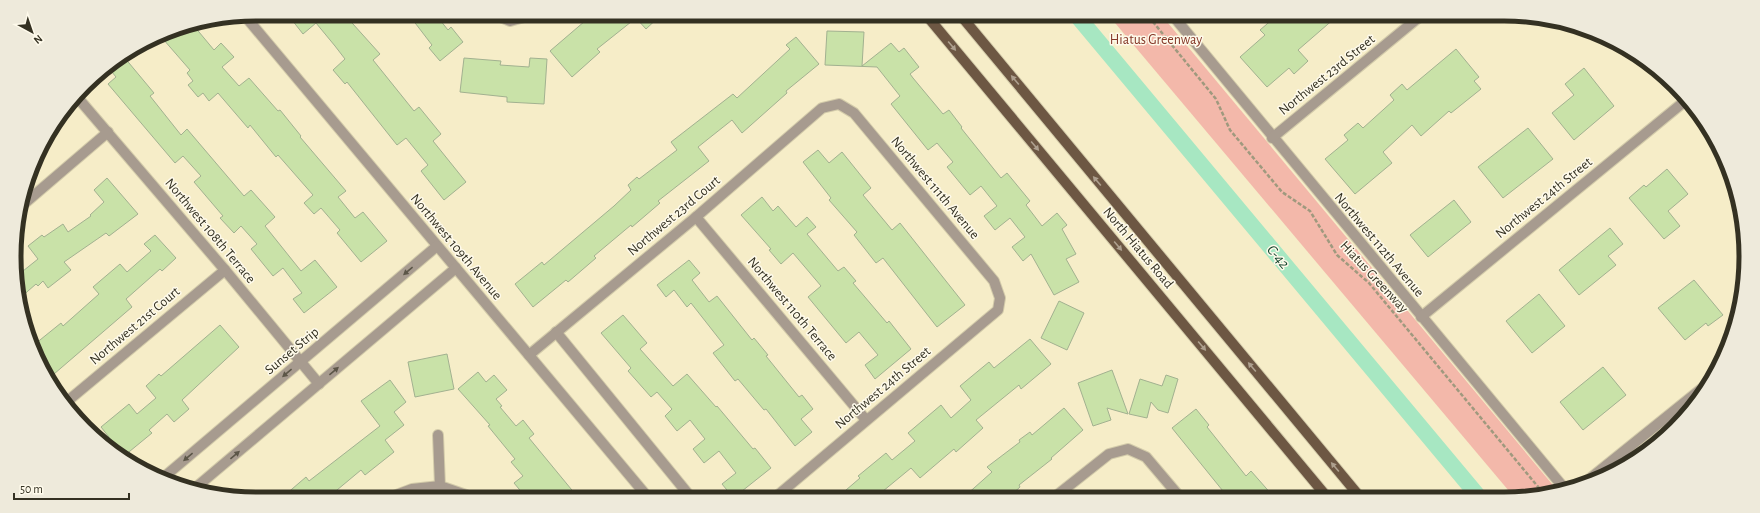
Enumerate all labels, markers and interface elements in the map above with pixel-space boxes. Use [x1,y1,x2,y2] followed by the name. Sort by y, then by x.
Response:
[12,12,52,52] north arrow
[1276,32,1378,118] street label: Northwest 23rd Street
[32,33,45,46] text: N
[1110,33,1202,47] park label: Hiatus Greenway
[948,41,957,52] one-way arrow
[1010,75,1019,86] one-way arrow
[888,134,982,242] street label: Northwest 111th Avenue
[1031,141,1040,152] one-way arrow
[1493,155,1595,241] street label: Northwest 24th Street
[625,173,723,259] street label: Northwest 23rd Court
[1093,175,1102,186] one-way arrow
[162,176,258,286] street label: Northwest 108th Terrace
[1332,190,1426,300] street label: Northwest 112th Avenue
[408,191,504,303] street label: Northwest 109th Avenue
[1100,205,1176,291] street label: North Hiatus Road
[1337,238,1411,316] street label: Hiatus Greenway
[1114,241,1123,252] one-way arrow
[1264,242,1292,272] water label: C-42
[745,255,839,363] street label: Northwest 110th Terrace
[402,267,413,276] one-way arrow
[87,284,183,368] street label: Northwest 21st Court
[262,325,322,377] street label: Sunset Strip
[1197,341,1206,351] one-way arrow
[833,344,934,432] street label: Northwest 24th Street
[1247,362,1256,372] one-way arrow
[329,366,340,375] one-way arrow
[282,369,292,378] one-way arrow
[229,450,240,459] one-way arrow
[182,453,193,462] one-way arrow
[1331,461,1340,472] one-way arrow
[14,475,129,501] scale bar
[20,483,43,495] text: 50 m

